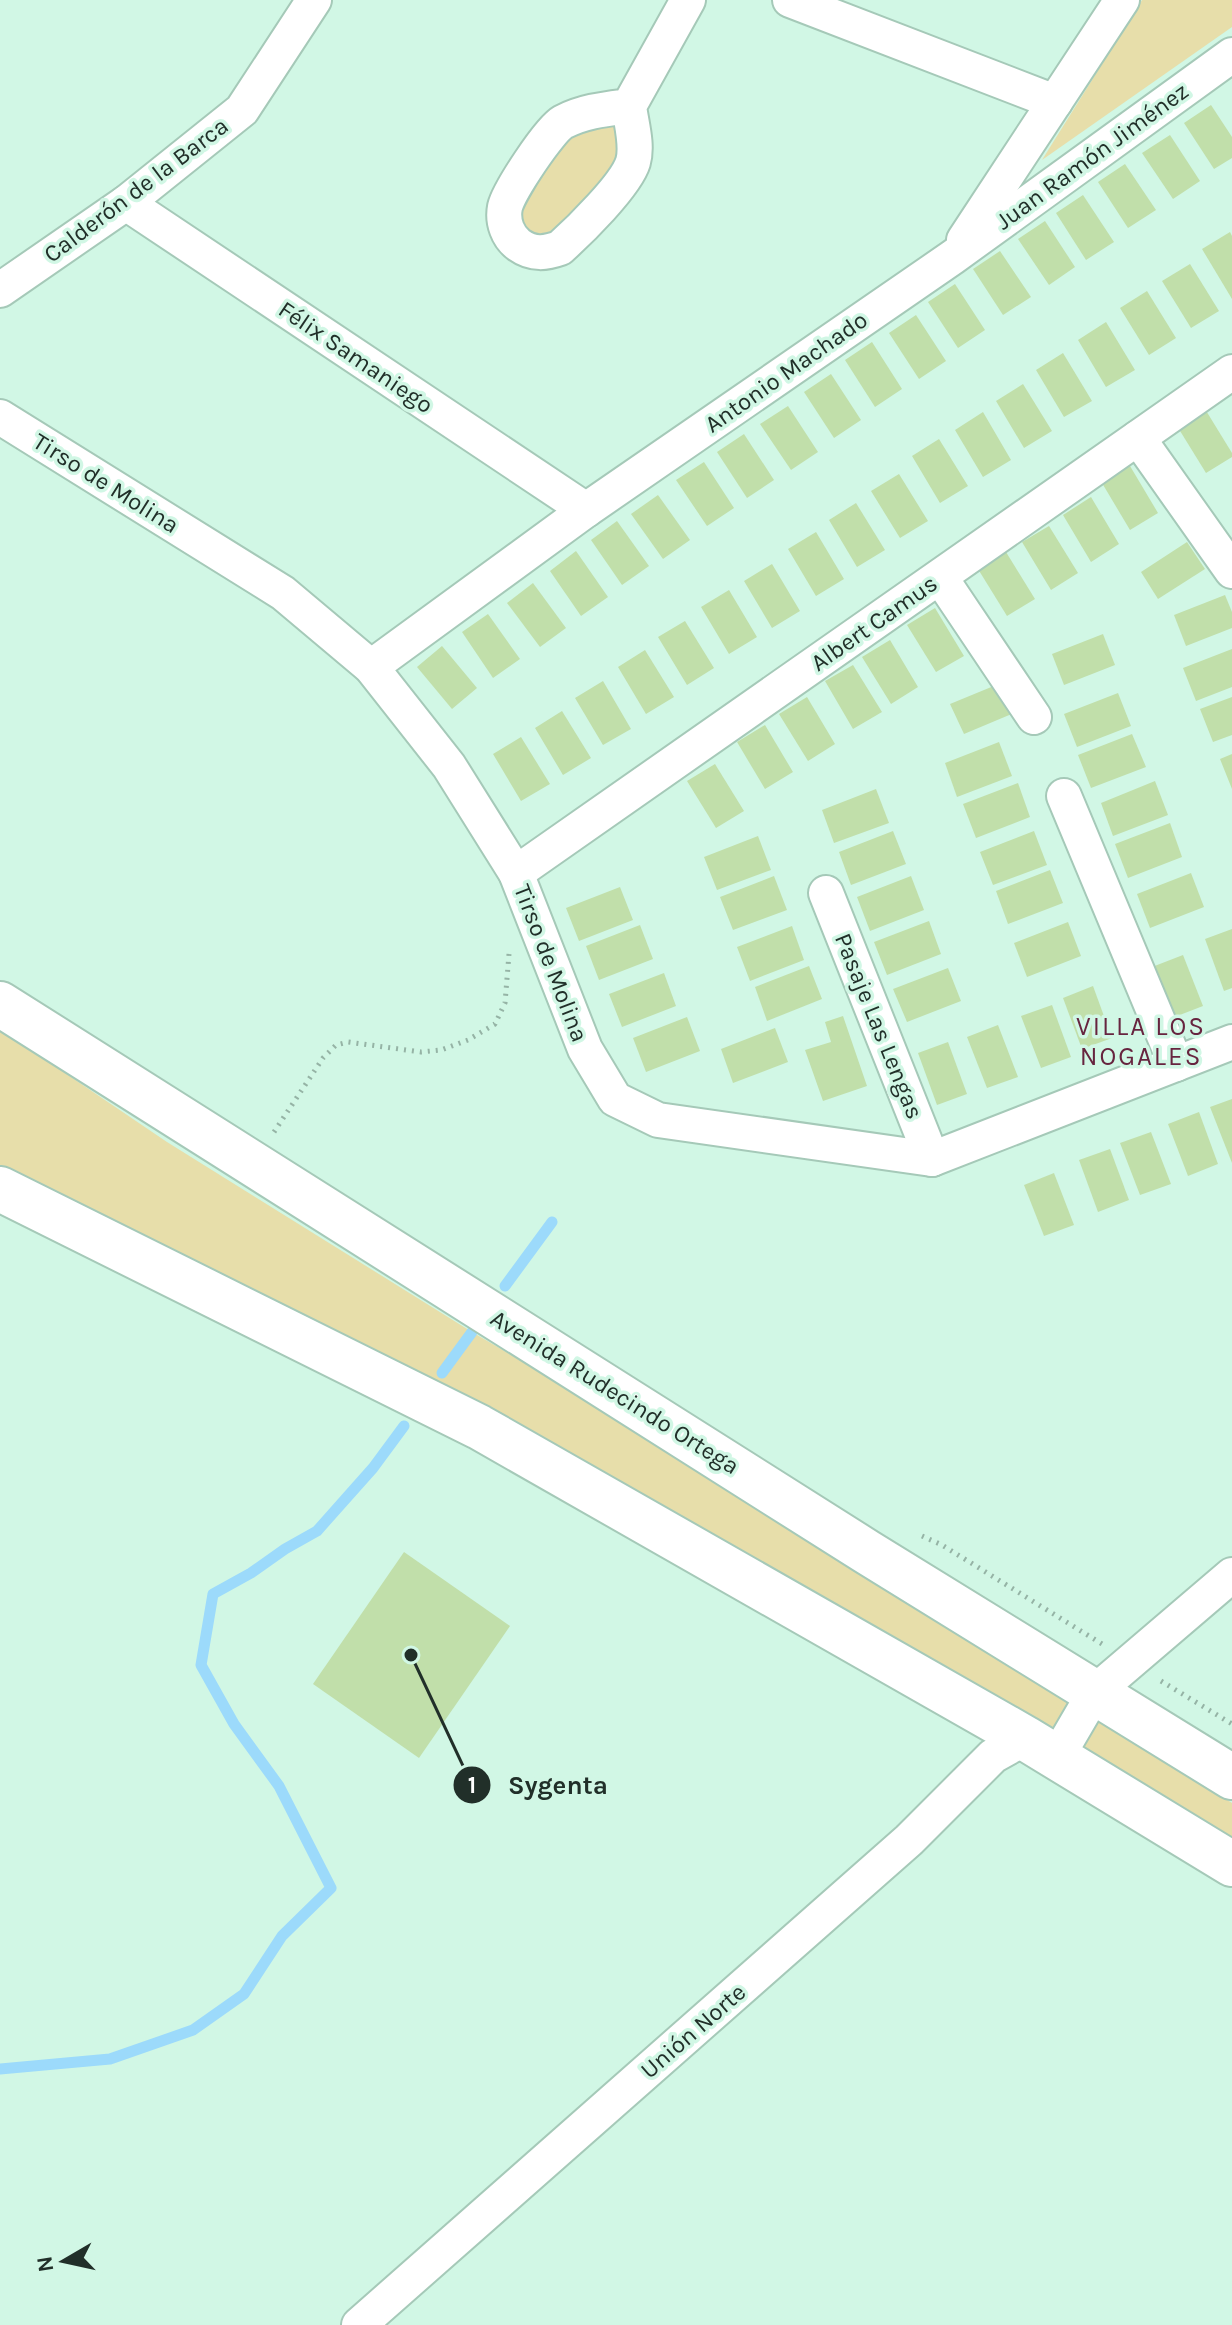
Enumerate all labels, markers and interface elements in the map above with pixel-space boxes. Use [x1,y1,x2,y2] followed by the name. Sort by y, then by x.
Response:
[990,77,1194,235] street label: Juan Ramón Jiménez
[38,112,234,268] street label: Calderón de la Barca
[274,295,438,419] street label: Félix Samaniego
[699,306,873,438] street label: Antonio Machado
[28,427,184,539] street label: Tirso de Molina
[805,569,943,677] street label: Albert Camus
[508,880,594,1046] street label: Tirso de Molina
[829,929,929,1123] street label: Pasaje Las Lengas
[1076,1011,1206,1072] district label: VILLA LOS NOGALES
[486,1304,744,1480] street label: Avenida Rudecindo Ortega
[452,1760,624,1810] callout: Sygenta
[508,1770,608,1801] text: Sygenta
[468,1771,476,1799] text: 1
[635,1978,751,2084] street label: Unión Norte
[24,2221,104,2301] north arrow
[31,2254,59,2274] text: N

